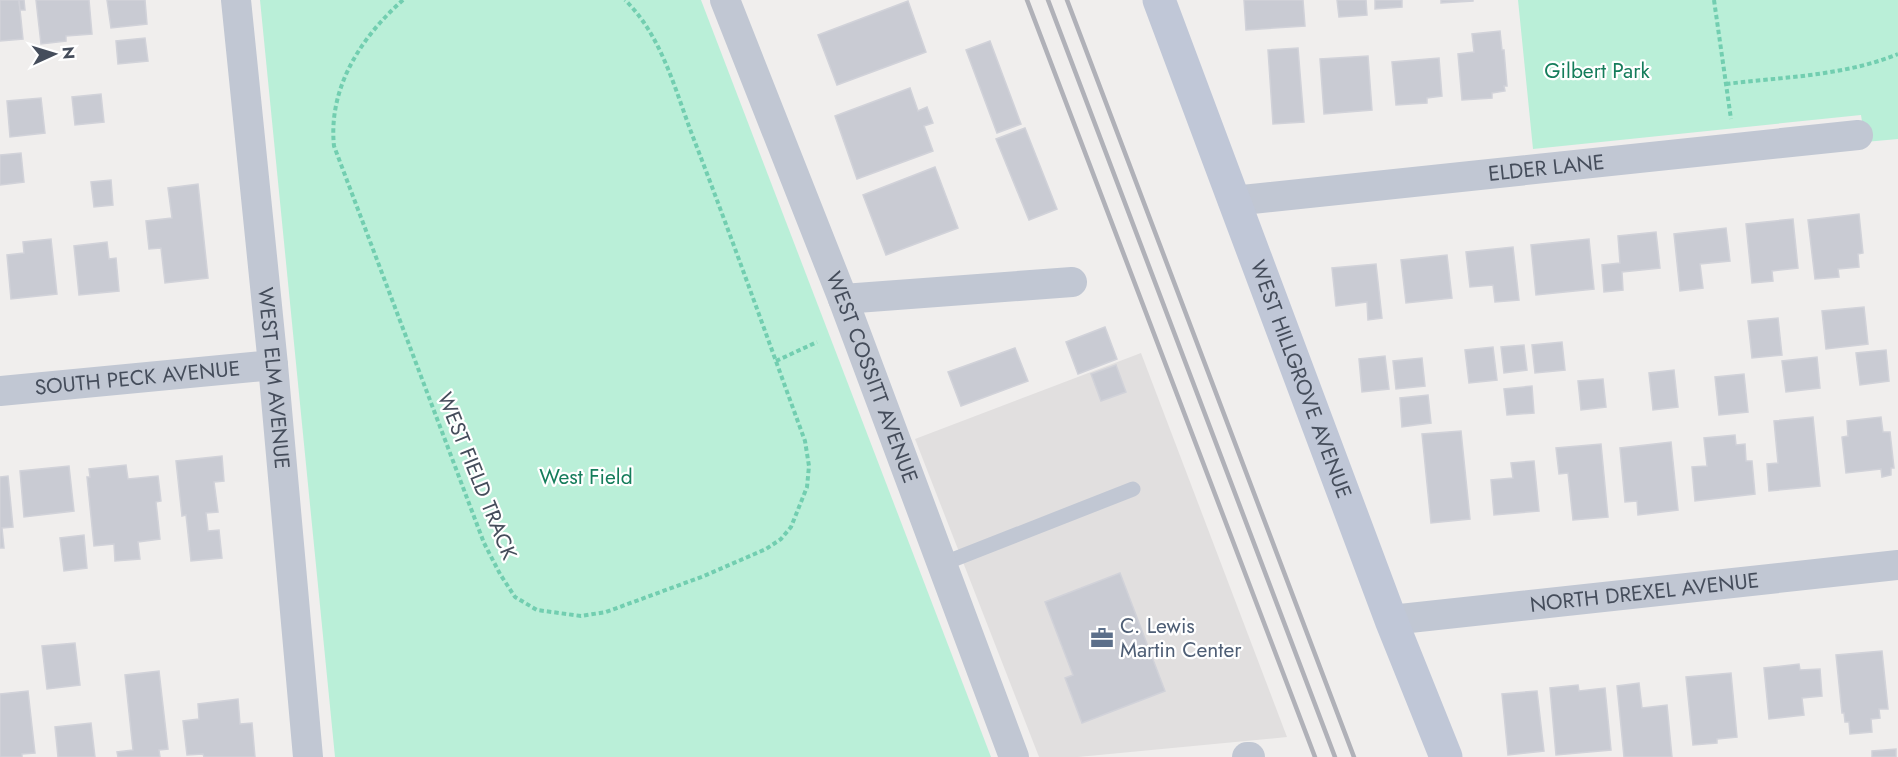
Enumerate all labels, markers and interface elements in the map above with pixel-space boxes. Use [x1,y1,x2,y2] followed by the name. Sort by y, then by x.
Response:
[24,24,84,84] north arrow
[57,46,80,60] text: N
[1544,56,1650,86] park label: Gilbert Park
[1487,147,1606,189] street label: ELDER LANE
[1243,256,1359,503] street label: WEST HILLGROVE AVENUE
[819,267,925,487] street label: WEST COSSITT AVENUE
[250,286,297,470] street label: WEST ELM AVENUE
[33,353,241,403] street label: SOUTH PECK AVENUE
[430,388,524,564] street label: WEST FIELD TRACK
[539,462,633,492] park label: West Field
[1528,565,1761,620] street label: NORTH DREXEL AVENUE
[1120,611,1242,665] place label: C. Lewis Martin Center
[1089,625,1115,651] office icon: C. Lewis Martin Center

